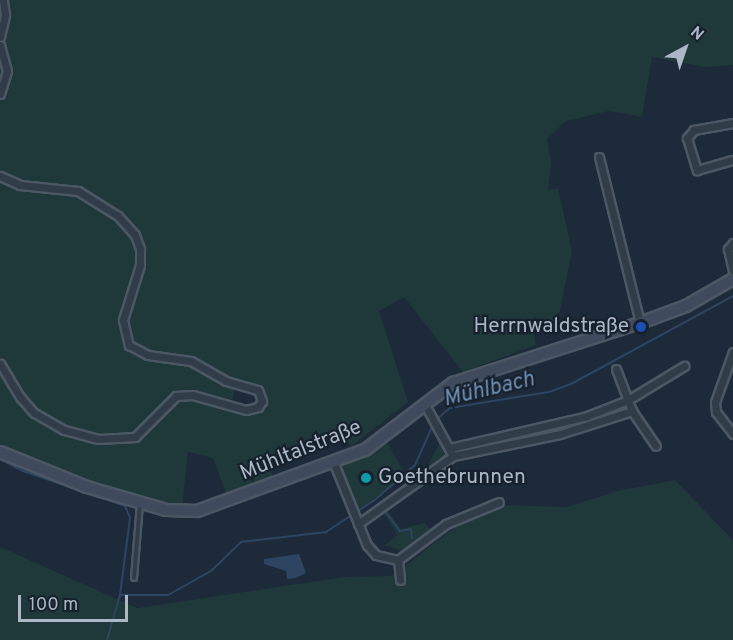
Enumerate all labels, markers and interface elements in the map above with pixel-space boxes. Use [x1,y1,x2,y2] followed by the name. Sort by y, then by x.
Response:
[655,18,715,78] north arrow
[686,23,707,46] text: N
[473,314,629,340] place label: Herrnwaldstraße
[634,320,648,334] marker: Herrnwaldstraße
[441,367,537,413] water label: Mühlbach
[237,415,365,487] street label: Mühltalstraße
[378,465,526,491] place label: Goethebrunnen
[359,471,373,485] marker: Goethebrunnen
[21,583,130,621] scale bar
[29,594,78,617] text: 100 m

